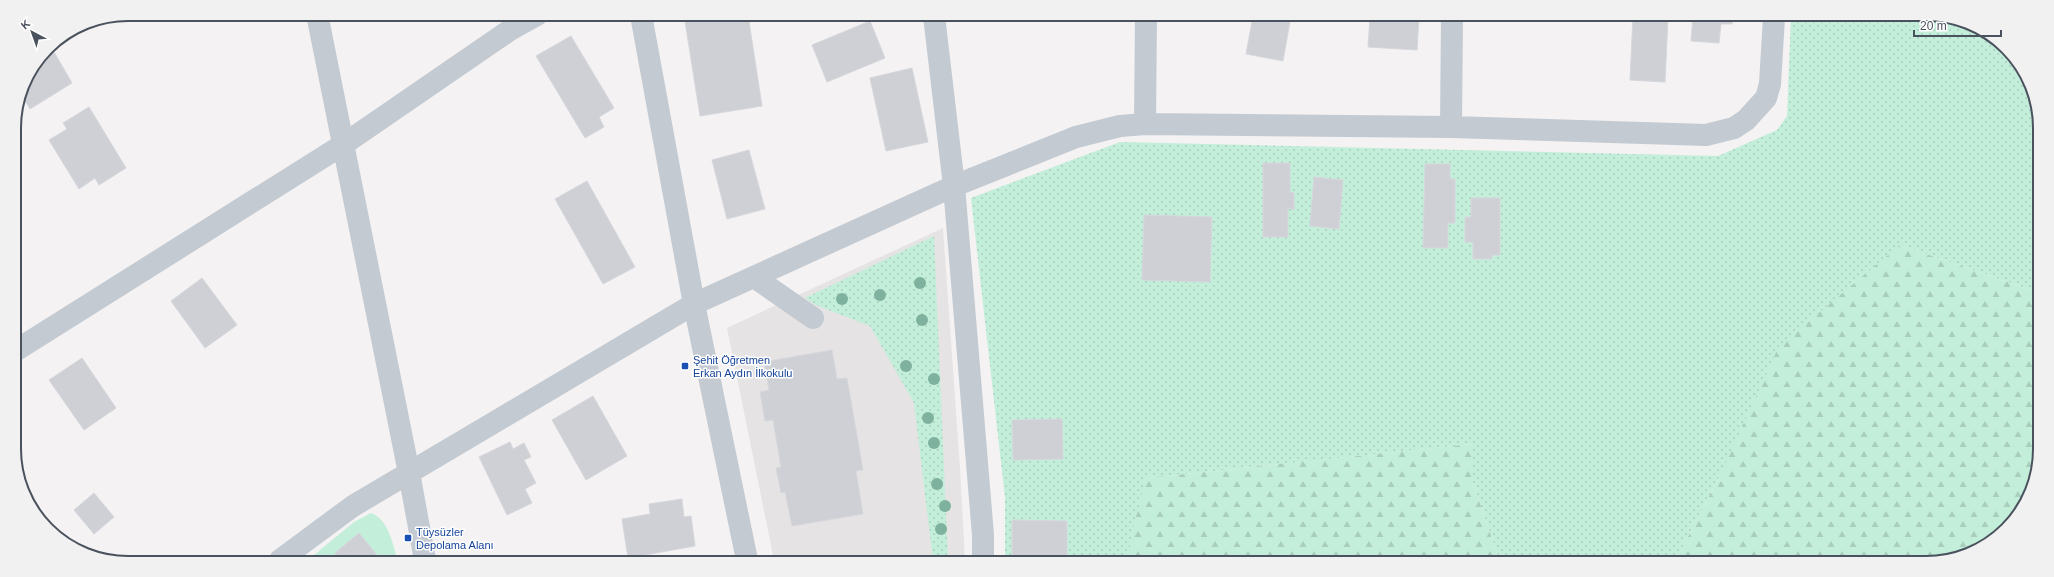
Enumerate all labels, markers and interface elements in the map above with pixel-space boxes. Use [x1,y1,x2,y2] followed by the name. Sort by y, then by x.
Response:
[12,12,52,52] north arrow
[1914,12,2001,38] scale bar
[19,17,32,32] text: K
[1920,19,1947,33] text: 20 m
[693,354,792,379] place label: Şehit Öğretmen Erkan Aydın İlkokulu
[680,361,690,371] marker: Şehit Öğretmen Erkan Aydın İlkokulu
[416,526,494,551] place label: Tüysüzler Depolama Alanı
[403,533,413,543] marker: Tüysüzler Depolama Alanı

